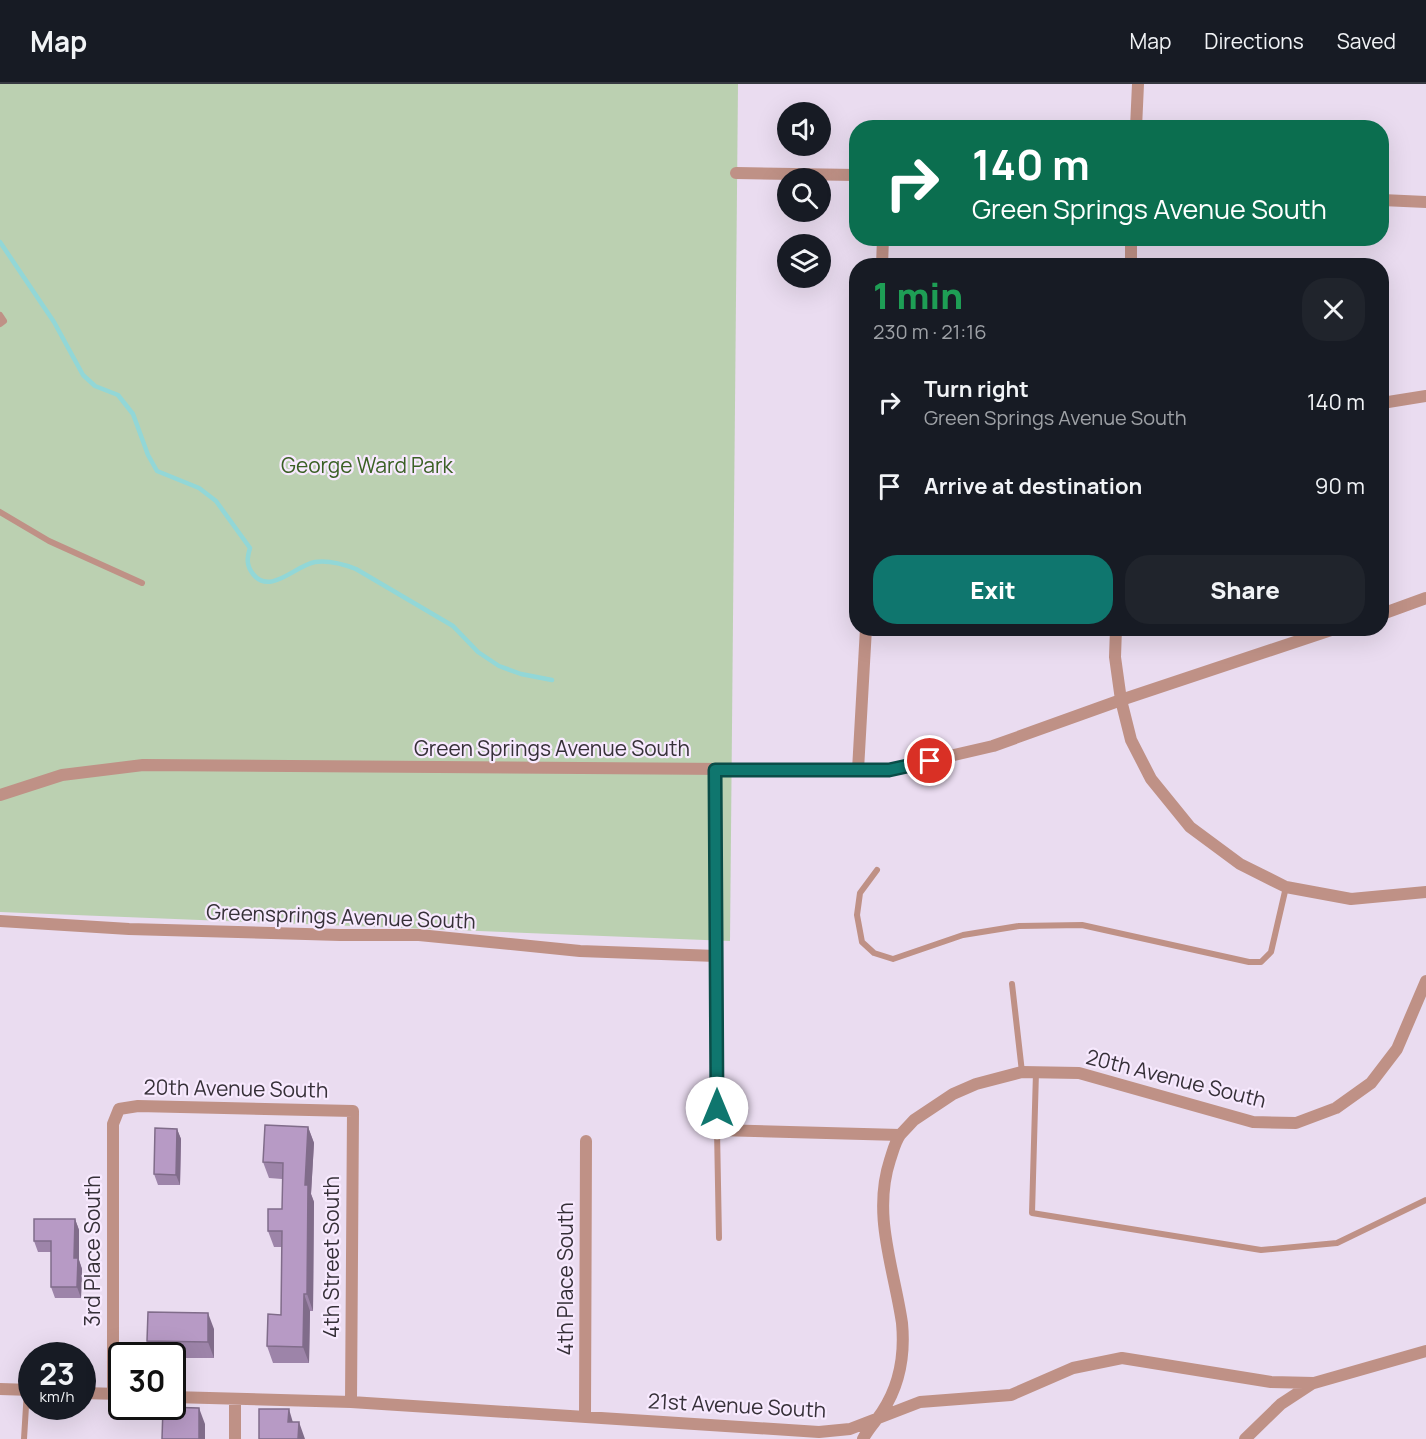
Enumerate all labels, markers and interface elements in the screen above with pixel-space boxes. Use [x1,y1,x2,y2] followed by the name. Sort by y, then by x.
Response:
[30,22,87,60] text: Map
[1130,27,1171,55] text: Map
[1204,27,1304,55] text: Directions
[1337,27,1396,55] text: Saved
[777,102,831,288] map controls
[777,102,831,156] button: sound
[972,135,1090,193] text: 140 m
[873,144,951,222] icon: right
[777,168,831,222] button: search
[972,190,1327,227] text: Green Springs Avenue South
[777,234,831,288] button: layers
[873,271,963,320] text: 1 min
[1302,278,1365,341] button: close
[873,318,987,345] text: 230 m · 21:16
[924,374,1029,404] text: Turn right
[873,386,906,419] icon: right
[1307,387,1365,417] text: 140 m
[924,404,1187,431] text: Green Springs Avenue South
[281,451,453,479] park label: George Ward Park
[873,470,906,503] icon: arrive
[924,471,1142,501] text: Arrive at destination
[1315,471,1365,501] text: 90 m
[873,555,1113,624] button: Exit
[1125,555,1365,624] button: Share
[414,734,690,762] street label: Green Springs Avenue South
[904,735,955,786] pin
[913,744,946,777] icon: arrive
[206,897,476,935] street label: Greensprings Avenue South
[1083,1042,1269,1114] street label: 20th Avenue South
[143,1072,329,1104] street label: 20th Avenue South
[685,1076,749,1140] position arrow
[78,1175,106,1327] street label: 3rd Place South
[317,1176,345,1338] street label: 4th Street South
[551,1202,579,1356] street label: 4th Place South
[108,1342,186,1420] speed limit sign: 30
[39,1353,75,1394] text: 23
[40,1386,74,1407] text: km/h
[647,1386,827,1424] street label: 21st Avenue South

